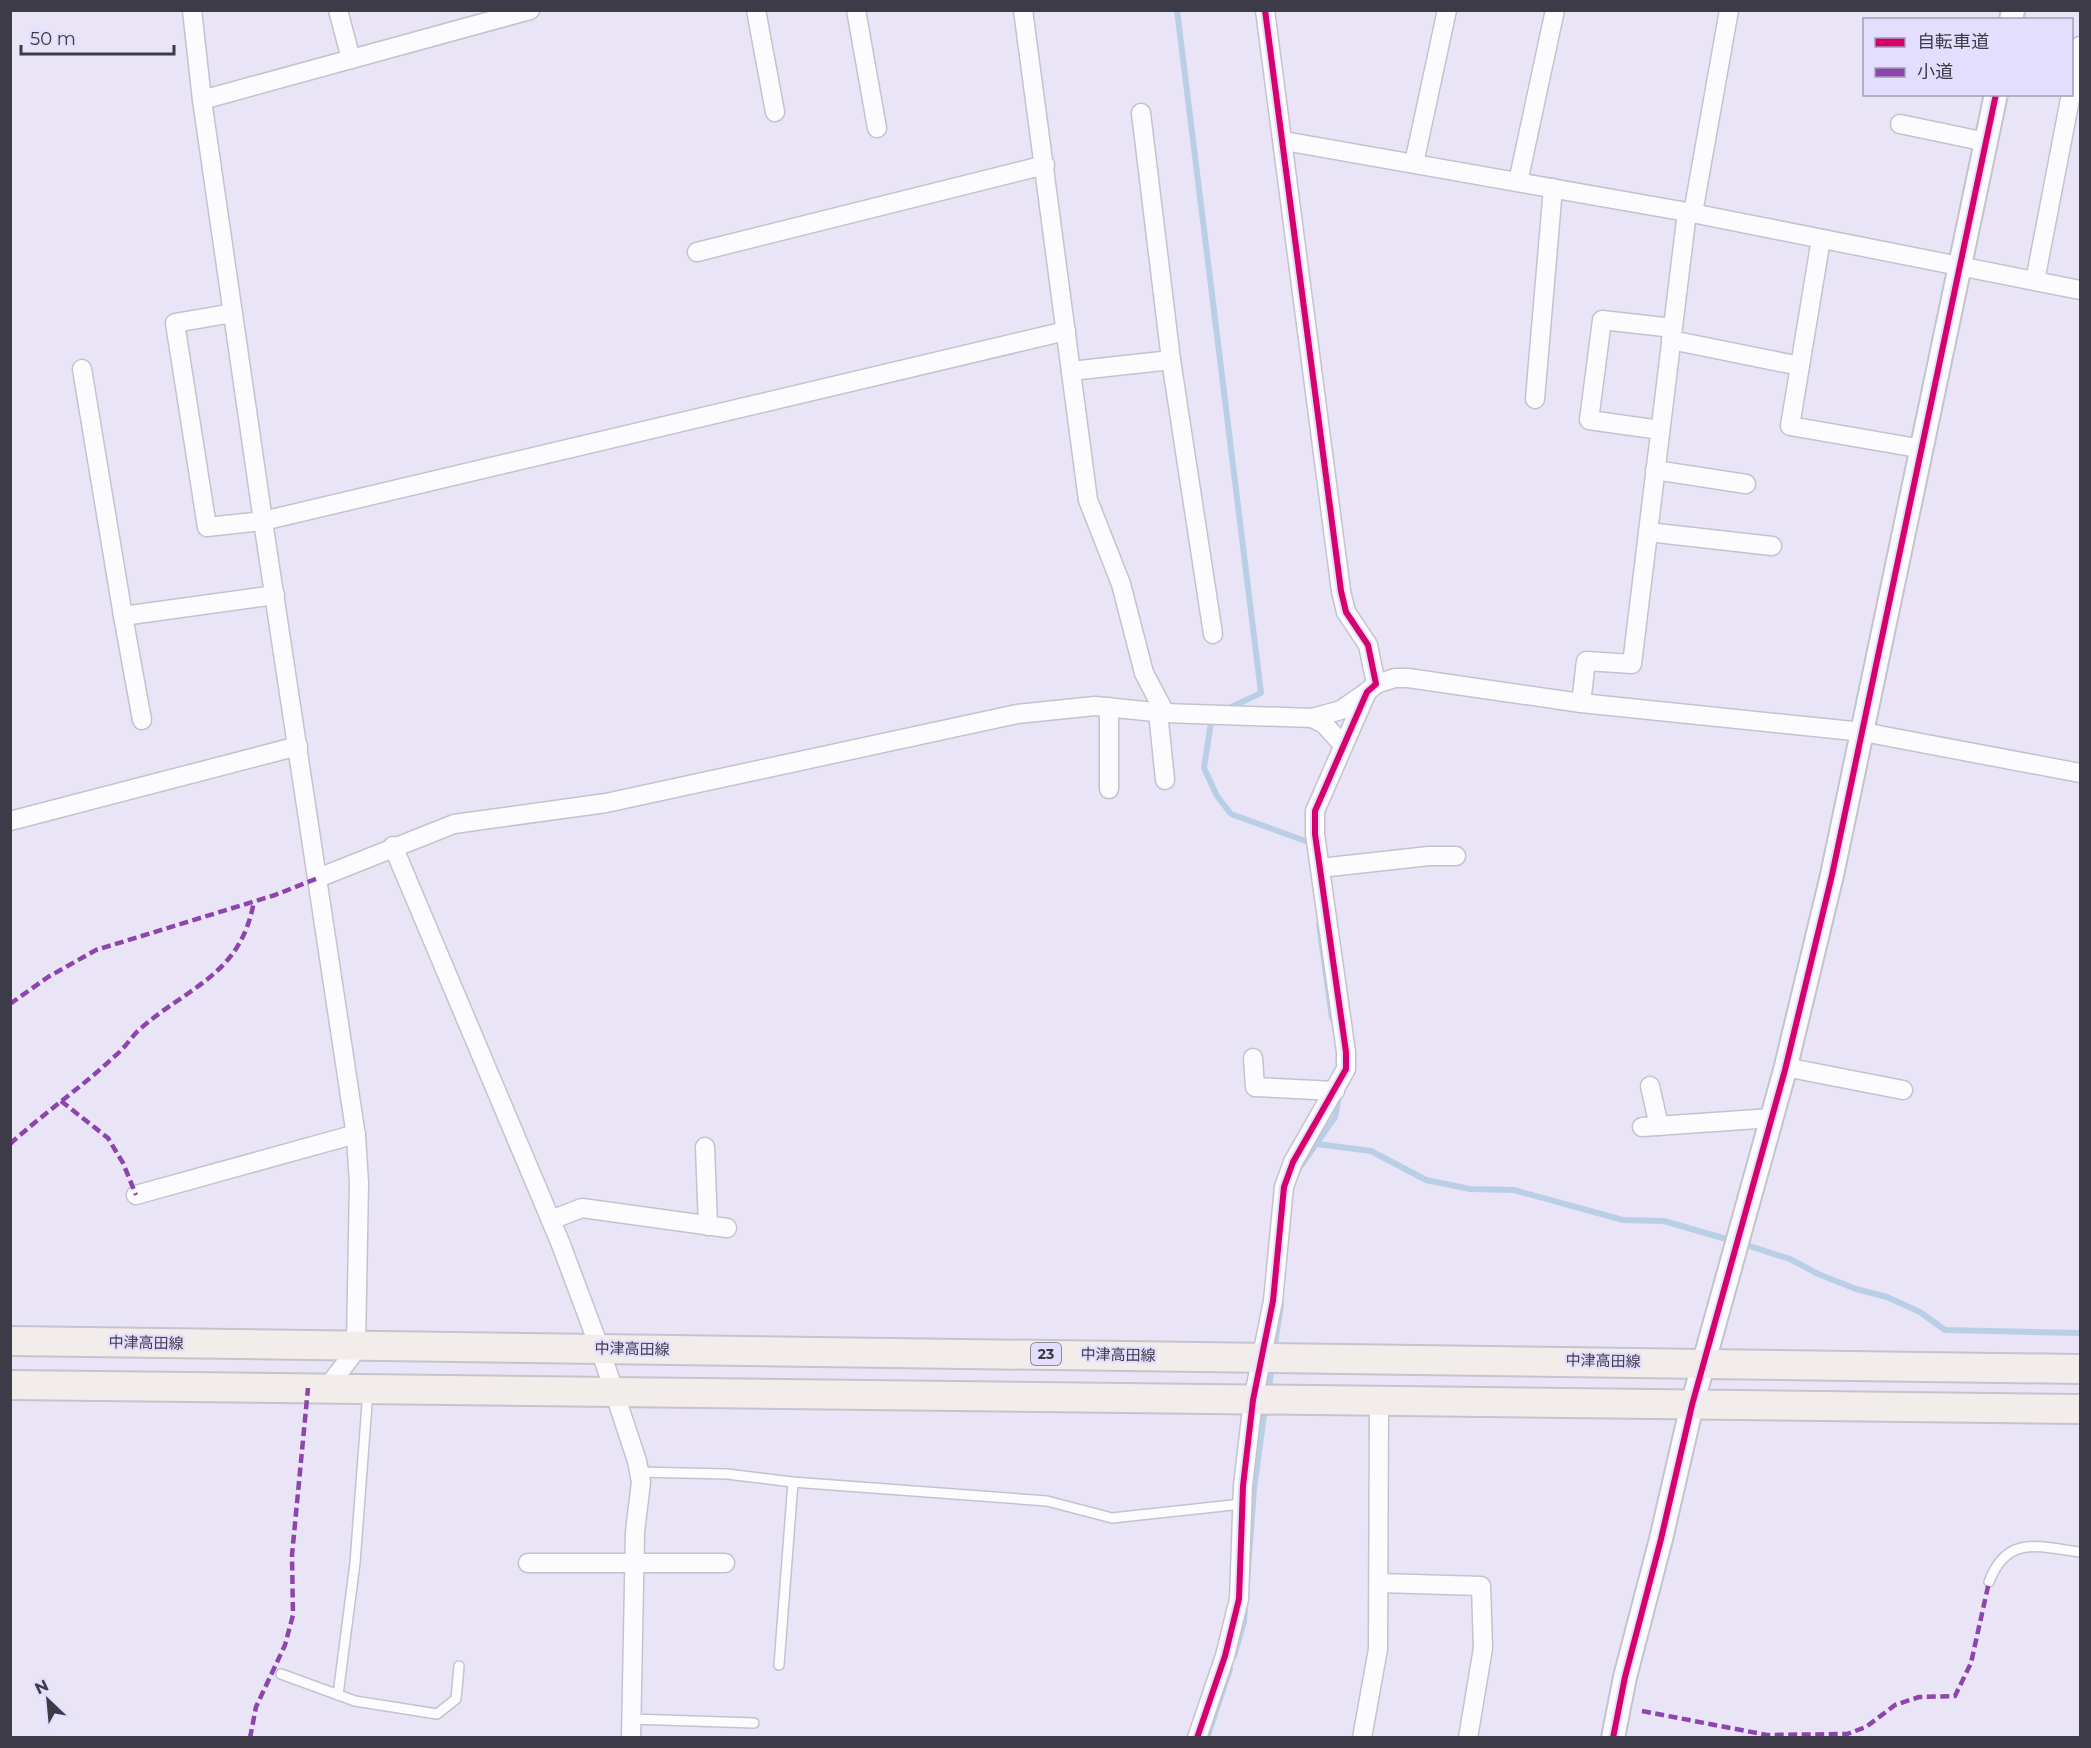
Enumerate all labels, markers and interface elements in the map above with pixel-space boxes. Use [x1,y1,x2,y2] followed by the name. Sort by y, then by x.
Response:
[21,18,174,56] scale bar
[1863,18,2073,96] legend
[30,28,76,50] text: 50 m
[1917,31,1989,53] text: 自転車道
[1917,61,1953,83] text: 小道
[108,1332,184,1353] street label: 中津高田線
[594,1338,670,1359] street label: 中津高田線
[1031,1343,1061,1365] road number: 23
[1080,1344,1156,1365] street label: 中津高田線
[1565,1350,1641,1371] street label: 中津高田線
[18,1670,78,1730] north arrow
[32,1676,52,1698] text: N

